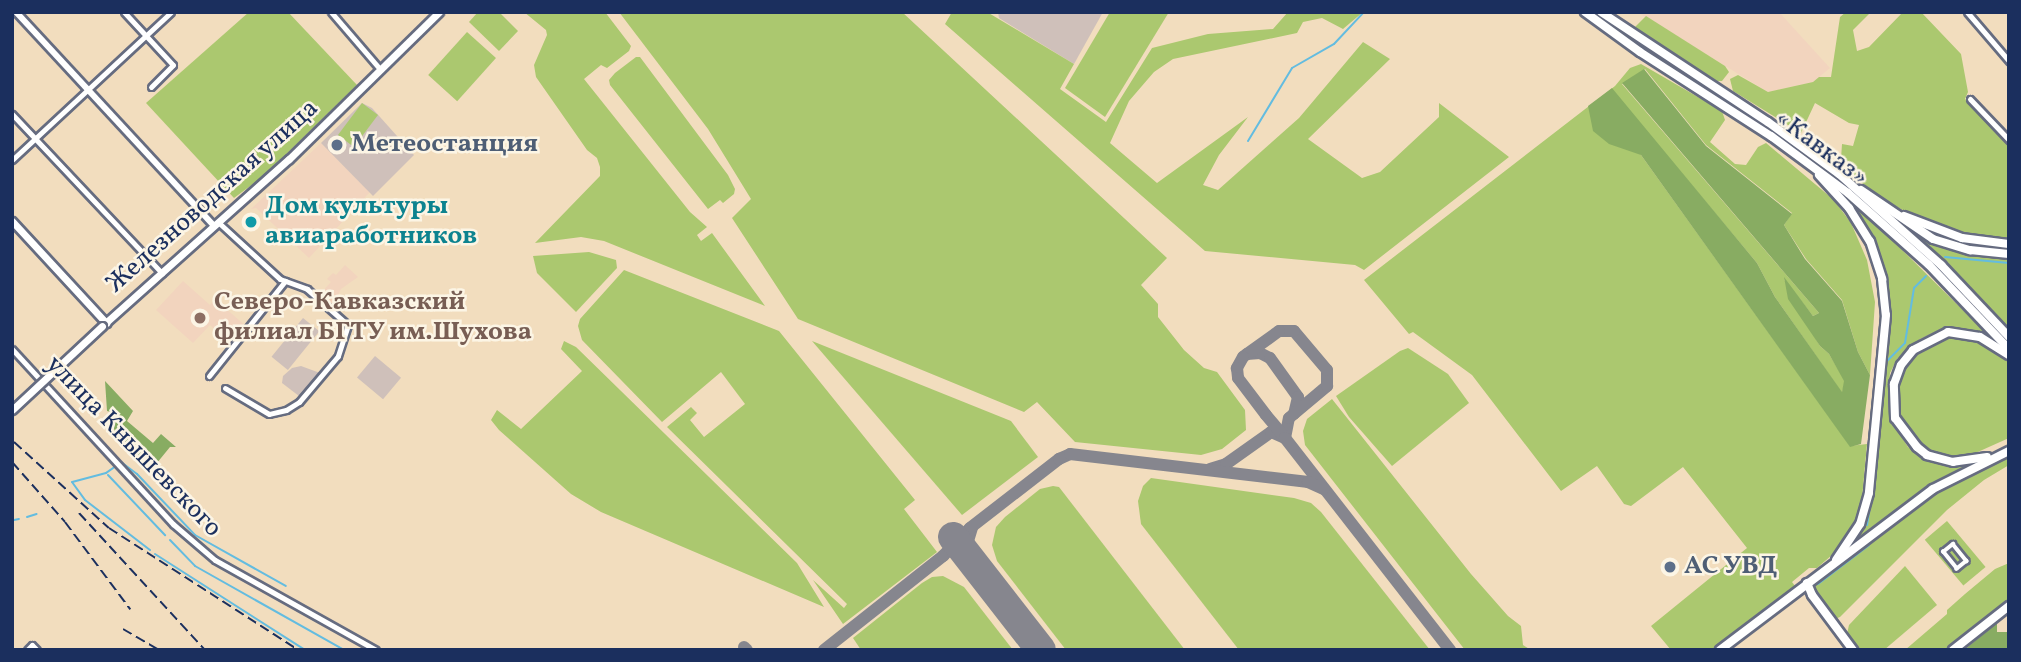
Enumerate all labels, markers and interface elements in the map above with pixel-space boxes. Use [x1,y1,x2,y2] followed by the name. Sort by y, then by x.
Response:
[100,93,326,301] street label: Железноводская улица
[1768,104,1874,194] street label: «Кавказ»
[351,129,538,161] place label: Метеостанция
[329,137,345,153] marker: Метеостанция
[265,191,477,252] place label: Дом культуры авиаработников
[243,214,259,230] marker: Дом культуры авиаработников
[214,287,533,348] place label: Северо-Кавказский филиал БГТУ им.Шухова
[192,310,208,326] marker: Северо-Кавказский филиал БГТУ им.Шухова
[38,350,228,544] street label: улица Кнышевского
[1684,551,1778,583] place label: АС УВД
[1662,559,1678,575] marker: АС УВД

